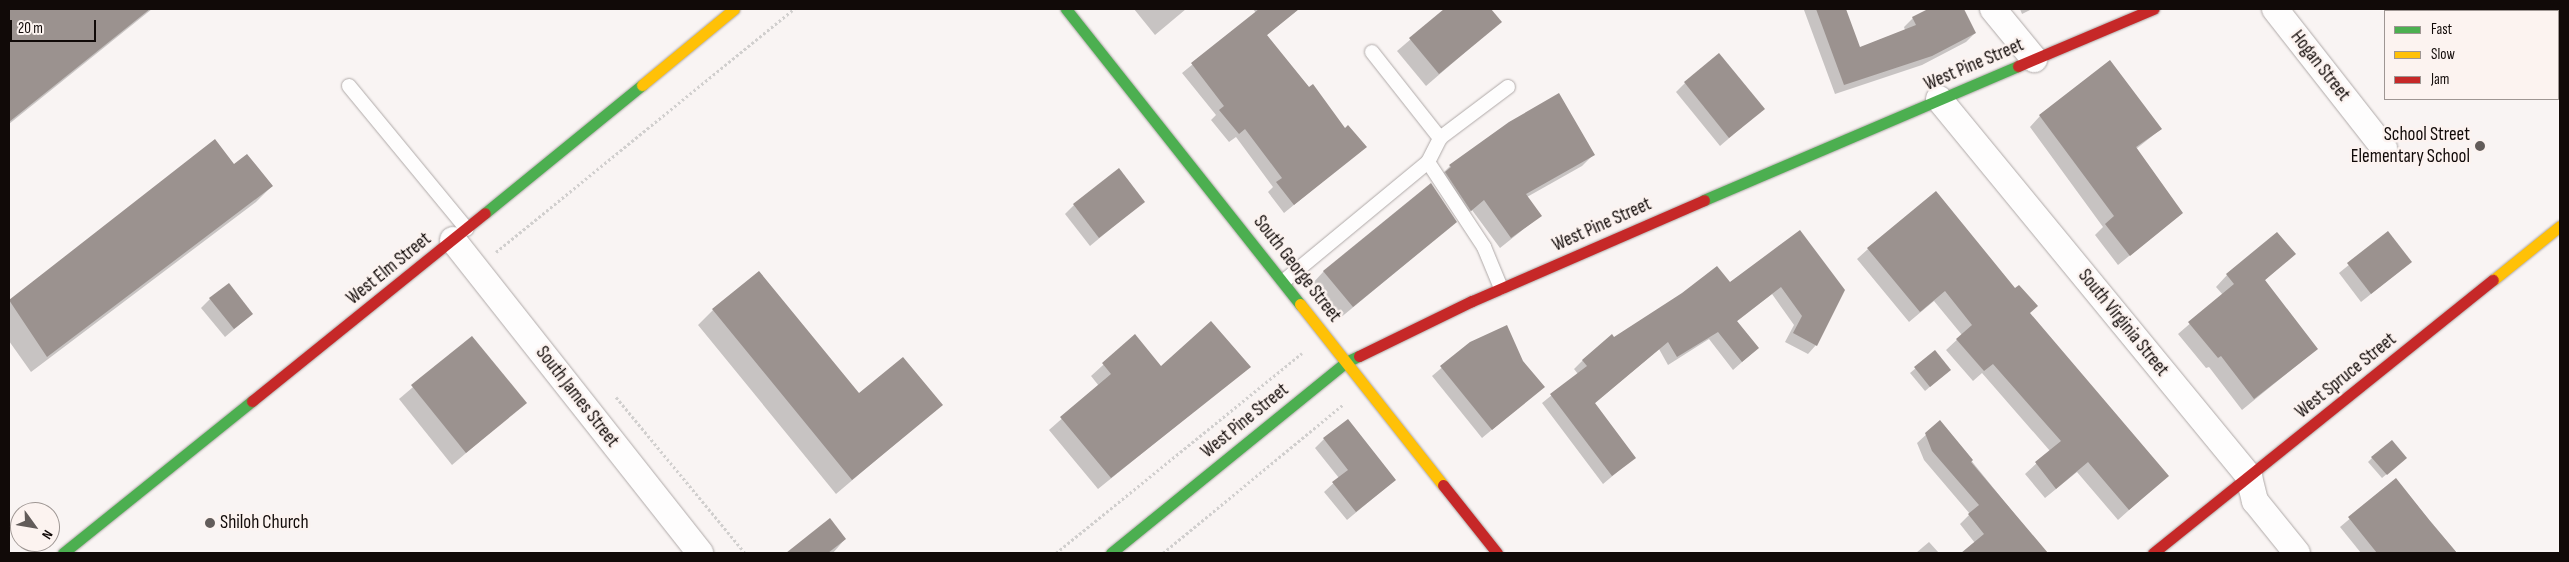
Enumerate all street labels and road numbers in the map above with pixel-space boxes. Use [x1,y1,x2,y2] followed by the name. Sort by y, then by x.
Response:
[2285,26,2355,106] street label: Hogan Street
[1921,34,2027,96] street label: West Pine Street
[1549,193,1655,257] street label: West Pine Street
[1248,211,1346,327] street label: South George Street
[342,228,436,310] street label: West Elm Street
[2073,265,2173,381] street label: South Virginia Street
[2291,328,2401,424] street label: West Spruce Street
[530,342,624,452] street label: South James Street
[1197,379,1293,463] street label: West Pine Street

